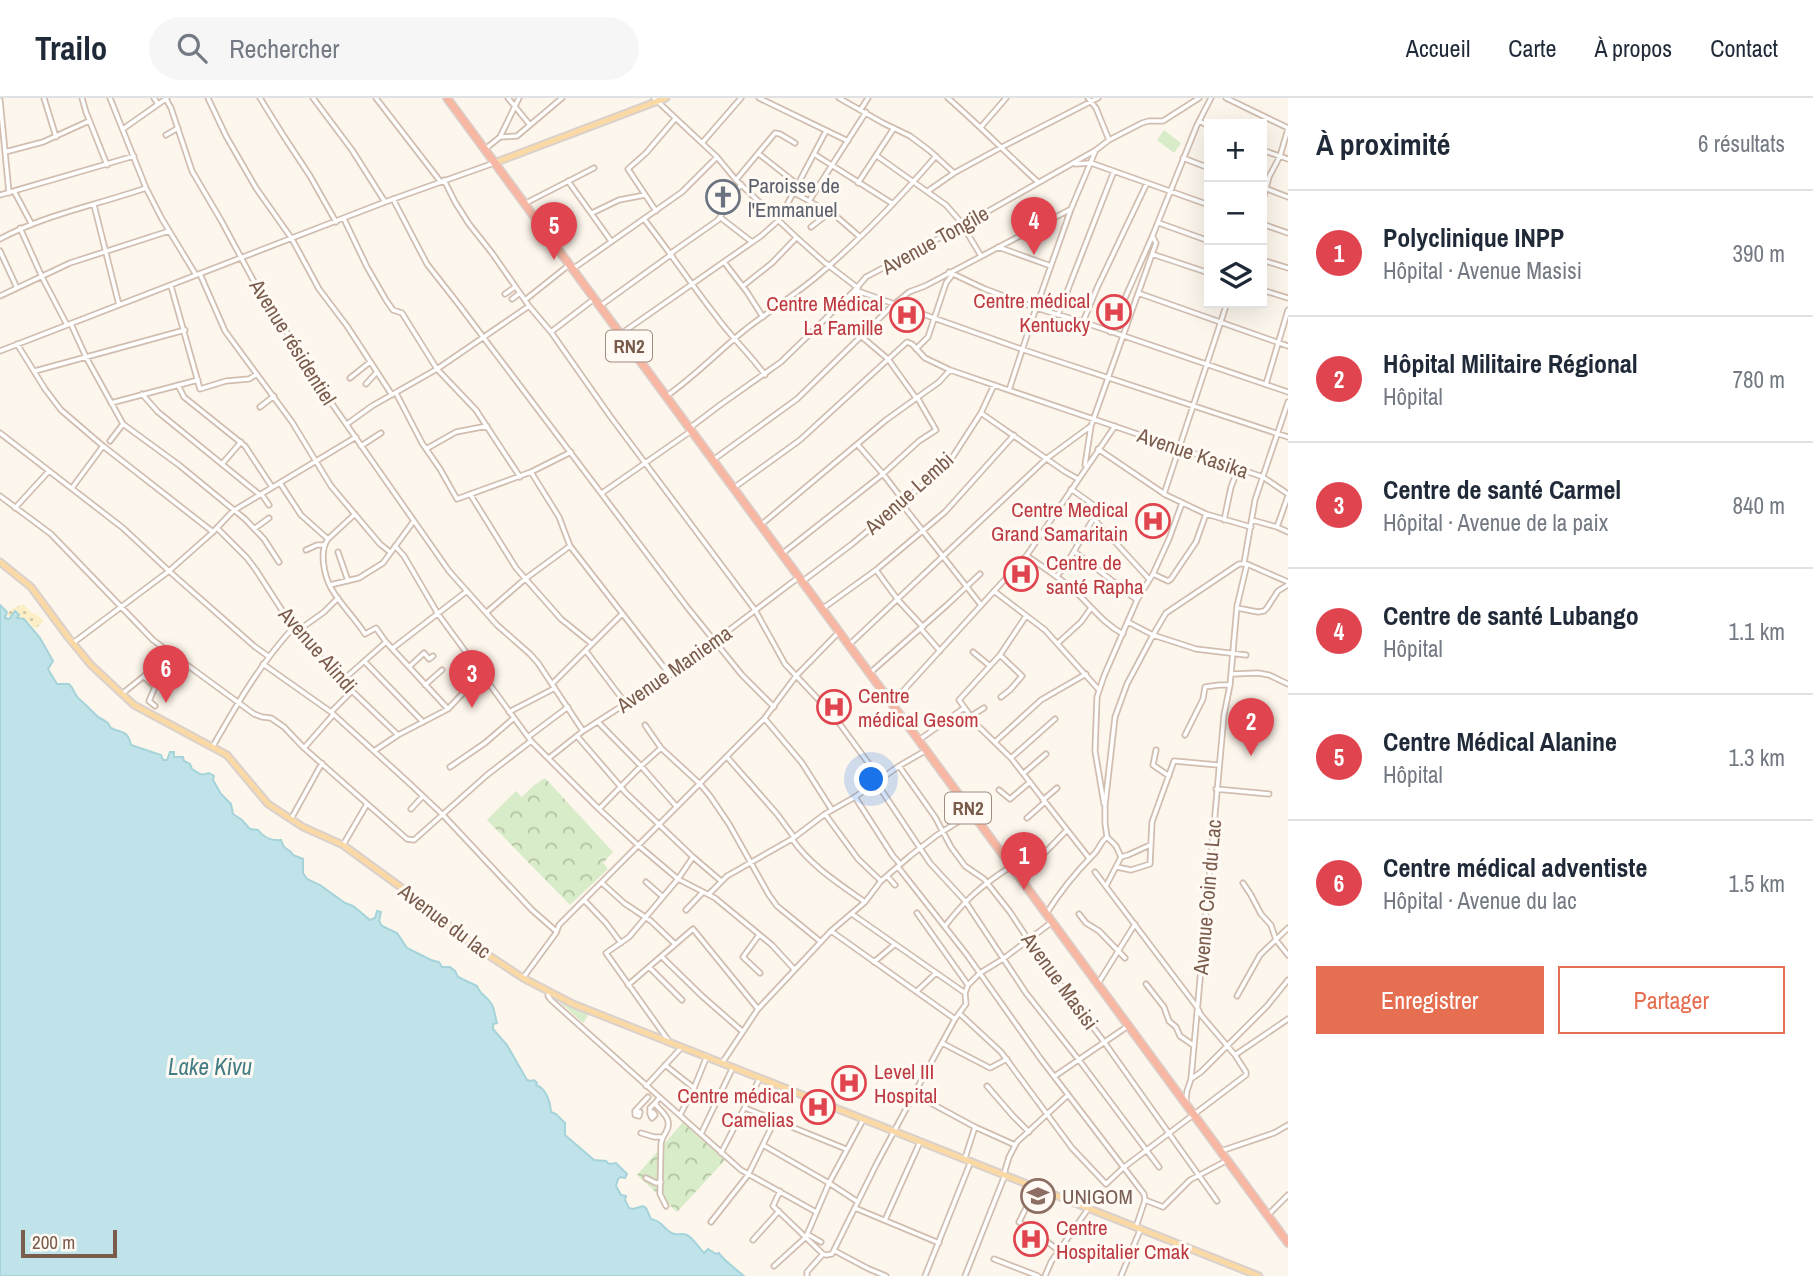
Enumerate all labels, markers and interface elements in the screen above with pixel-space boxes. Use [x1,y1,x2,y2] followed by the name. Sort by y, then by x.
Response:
[149,17,639,80] search box
[35,26,107,70] text: Trailo
[173,29,211,67] icon: search
[229,31,339,66] text: Rechercher
[1406,32,1470,64] text: Accueil
[1508,32,1556,64] text: Carte
[1594,32,1672,64] text: À propos
[1710,32,1778,64] text: Contact
[1204,119,1267,308] map controls
[1204,119,1267,182] button: +
[1316,124,1450,164] text: À proximité
[1698,128,1785,159] text: 6 résultats
[748,171,840,224] place label: Paroisse de l'Emmanuel
[704,178,742,216] church icon: Paroisse de l'Emmanuel
[1204,182,1267,245] button: −
[1011,197,1057,255] pin: 4
[875,199,994,282] street label: Avenue Tongile
[531,202,577,260] pin: 5
[1383,220,1564,255] text: Polyclinique INPP
[1334,238,1344,269] text: 1
[1733,238,1785,269] text: 390 m
[1204,245,1267,308] button: layers
[1383,255,1582,286] text: Hôpital · Avenue Masisi
[242,273,343,410] street label: Avenue résidentiel
[973,286,1090,339] place label: Centre médical Kentucky
[766,289,883,342] place label: Centre Médical La Famille
[1095,293,1133,331] hospital icon: Centre médical Kentucky
[888,296,926,334] hospital icon: Centre Médical La Famille
[606,330,652,362] road number: RN2
[1383,346,1638,381] text: Hôpital Militaire Régional
[1334,364,1344,395] text: 2
[1733,364,1785,395] text: 780 m
[1383,381,1443,412] text: Hôpital
[1133,420,1253,486] street label: Avenue Kasika
[857,445,960,542] street label: Avenue Lembi
[1383,472,1621,507] text: Centre de santé Carmel
[1334,490,1344,521] text: 3
[1733,490,1785,521] text: 840 m
[991,495,1128,548] place label: Centre Medical Grand Samaritain
[1134,502,1172,540] hospital icon: Centre Medical Grand Samaritain
[1383,507,1608,538] text: Hôpital · Avenue de la paix
[1046,548,1144,601] place label: Centre de santé Rapha
[1002,555,1040,593] hospital icon: Centre de santé Rapha
[1383,598,1639,633] text: Centre de santé Lubango
[272,600,364,700] street label: Avenue Alindi
[1334,616,1344,647] text: 4
[1728,616,1785,647] text: 1.1 km
[610,618,738,720] street label: Avenue Maniema
[1383,633,1443,664] text: Hôpital
[143,645,189,703] pin: 6
[449,650,495,708] pin: 3
[858,681,979,734] place label: Centre médical Gesom
[815,688,853,726] hospital icon: Centre médical Gesom
[1228,698,1274,756] pin: 2
[1383,724,1617,759] text: Centre Médical Alanine
[1334,742,1344,773] text: 5
[1728,742,1785,773] text: 1.3 km
[1383,759,1443,790] text: Hôpital
[854,762,888,796] your location
[945,792,991,824] road number: RN2
[1186,818,1228,977] street label: Avenue Coin du Lac
[1001,832,1047,890] pin: 1
[1383,850,1647,885] text: Centre médical adventiste
[1334,868,1344,899] text: 6
[1728,868,1785,899] text: 1.5 km
[392,876,497,965] street label: Avenue du lac
[1383,885,1577,916] text: Hôpital · Avenue du lac
[1014,926,1105,1035] street label: Avenue Masisi
[1316,966,1544,1034] button: Enregistrer
[1558,966,1785,1034] button: Partager
[168,1051,252,1082] water label: Lake Kivu
[874,1057,937,1110] place label: Level III Hospital
[830,1064,868,1102] hospital icon: Level III Hospital
[677,1081,794,1134] place label: Centre médical Camelias
[799,1088,837,1126] hospital icon: Centre médical Camelias
[1019,1177,1057,1215] school or university icon: UNIGOM
[1062,1182,1133,1211] place label: UNIGOM
[1056,1213,1189,1266] place label: Centre Hospitalier Cmak
[1012,1220,1050,1258] hospital icon: Centre Hospitalier Cmak
[21,1227,117,1259] scale bar
[32,1229,75,1255] text: 200 m

